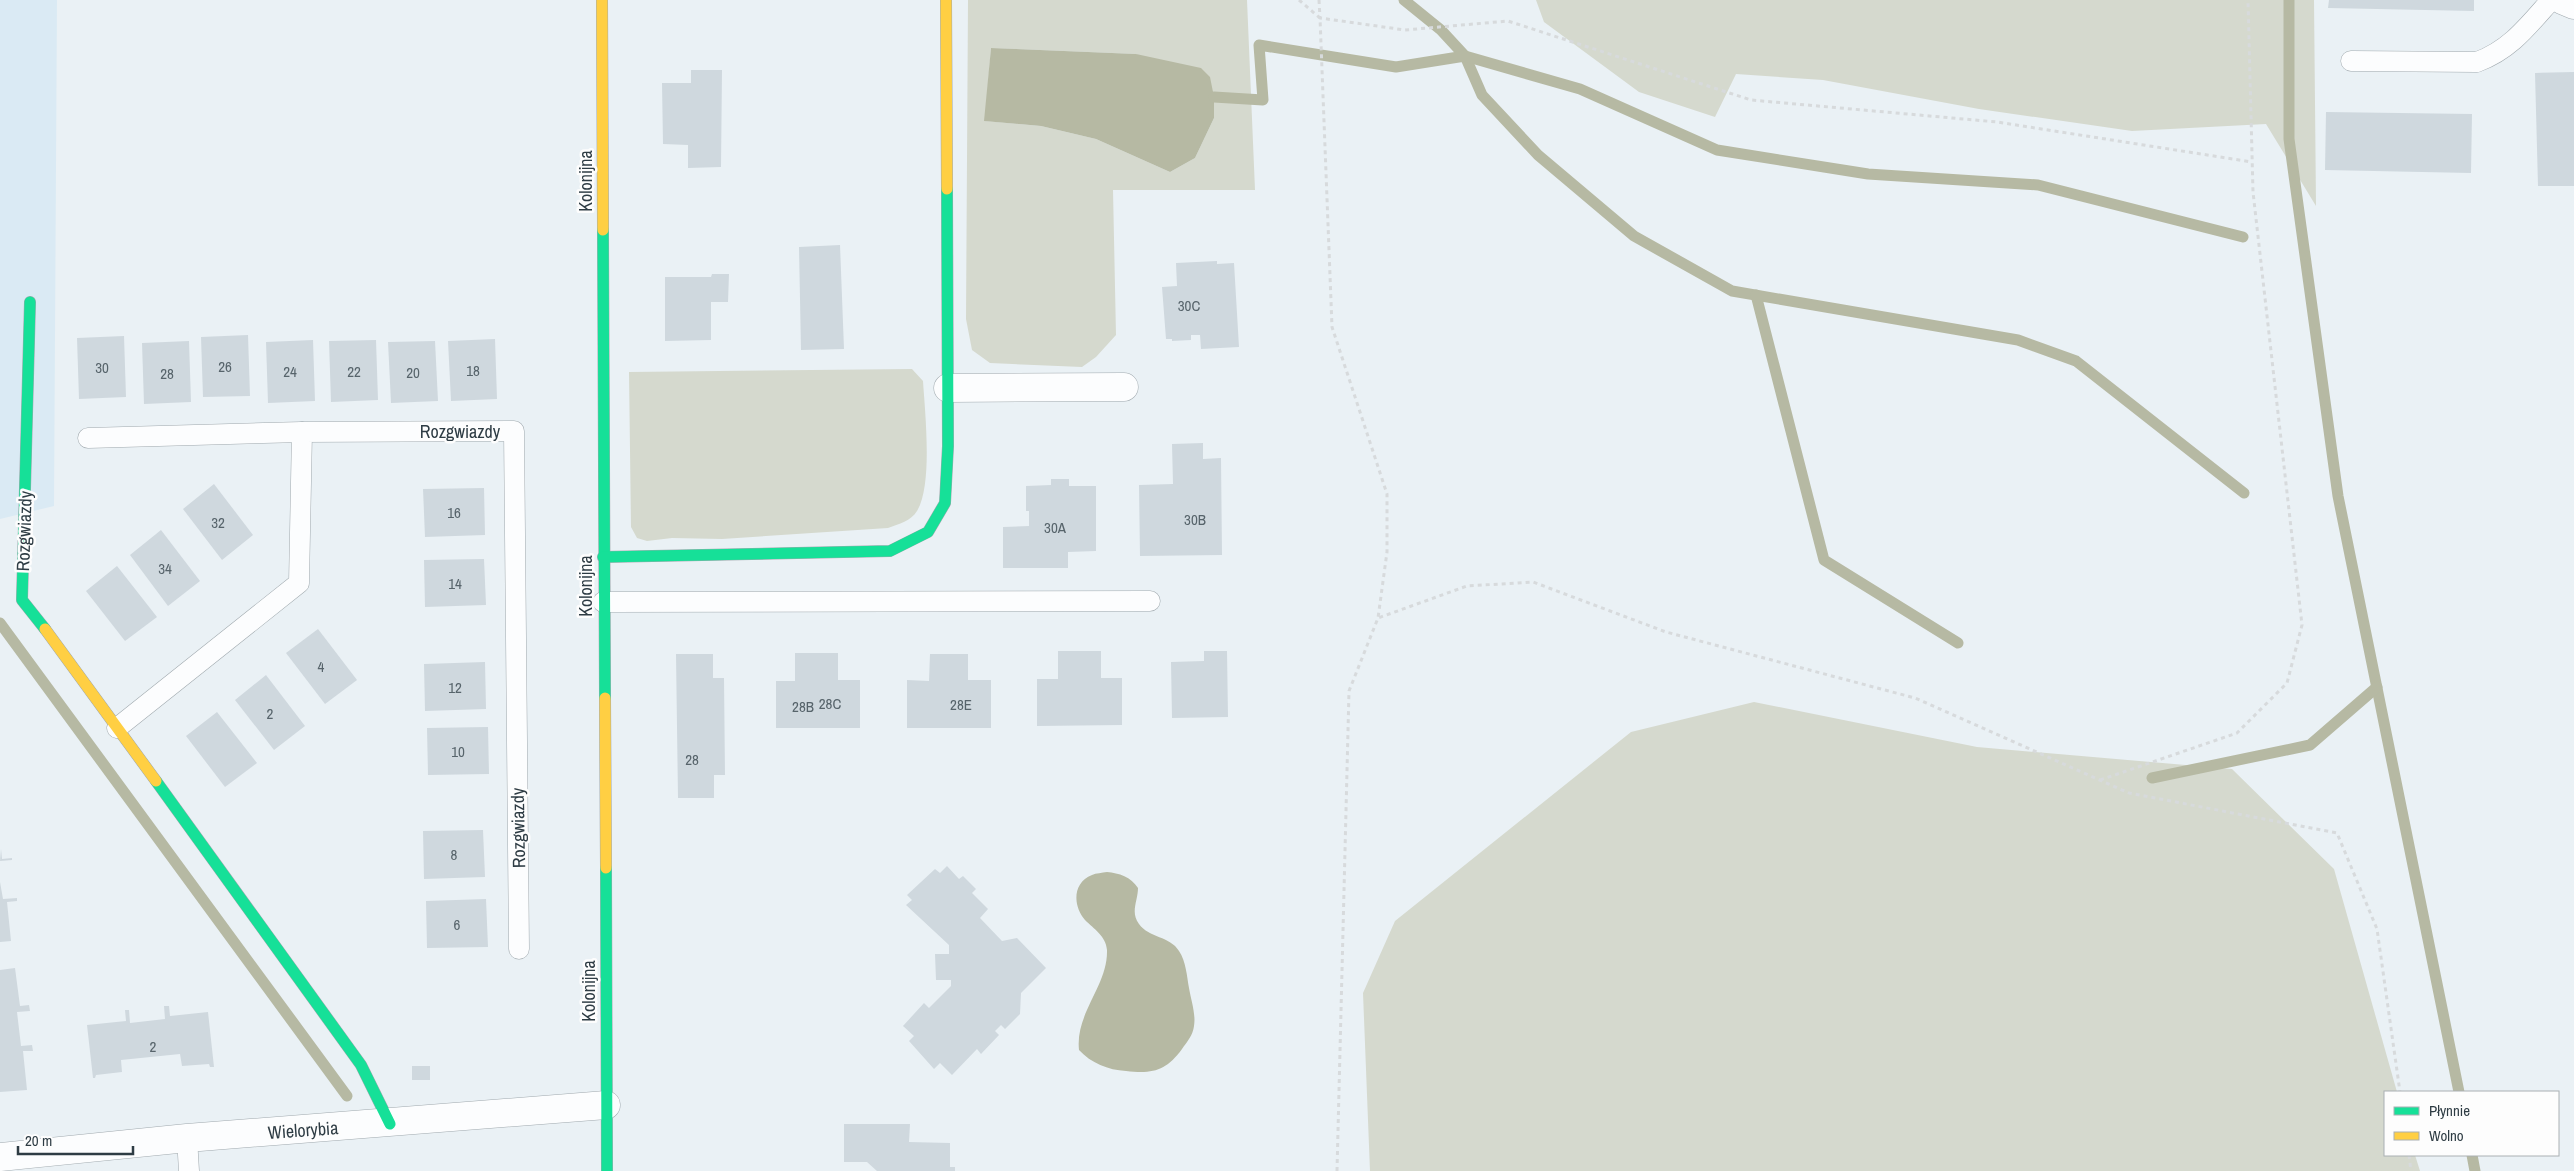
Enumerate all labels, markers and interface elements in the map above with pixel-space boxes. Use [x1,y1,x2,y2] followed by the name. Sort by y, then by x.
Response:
[573,150,598,212] street label: Kolonijna
[1178,295,1200,316] house number: 30C
[218,356,232,377] house number: 26
[95,357,109,378] house number: 30
[466,360,480,381] house number: 18
[283,361,297,382] house number: 24
[347,361,361,382] house number: 22
[406,362,420,383] house number: 20
[160,363,174,384] house number: 28
[420,419,501,444] street label: Rozgwiazdy
[10,490,38,572] street label: Rozgwiazdy
[447,502,461,523] house number: 16
[1184,509,1206,530] house number: 30B
[211,512,225,533] house number: 32
[1044,517,1067,538] house number: 30A
[573,555,598,617] street label: Kolonijna
[158,558,172,579] house number: 34
[448,573,462,594] house number: 14
[318,656,325,677] house number: 4
[448,677,462,698] house number: 12
[819,693,841,714] house number: 28C
[950,694,972,715] house number: 28E
[792,696,814,717] house number: 28B
[267,703,274,724] house number: 2
[451,741,465,762] house number: 10
[685,749,699,770] house number: 28
[505,787,531,868] street label: Rozgwiazdy
[451,844,458,865] house number: 8
[454,914,461,935] house number: 6
[576,960,601,1022] street label: Kolonijna
[150,1036,157,1057] house number: 2
[2384,1091,2559,1156] legend
[2429,1100,2470,1121] text: Płynnie
[267,1115,339,1145] street label: Wielorybia
[18,1124,132,1156] scale bar
[2429,1125,2464,1146] text: Wolno
[25,1130,52,1151] text: 20 m

